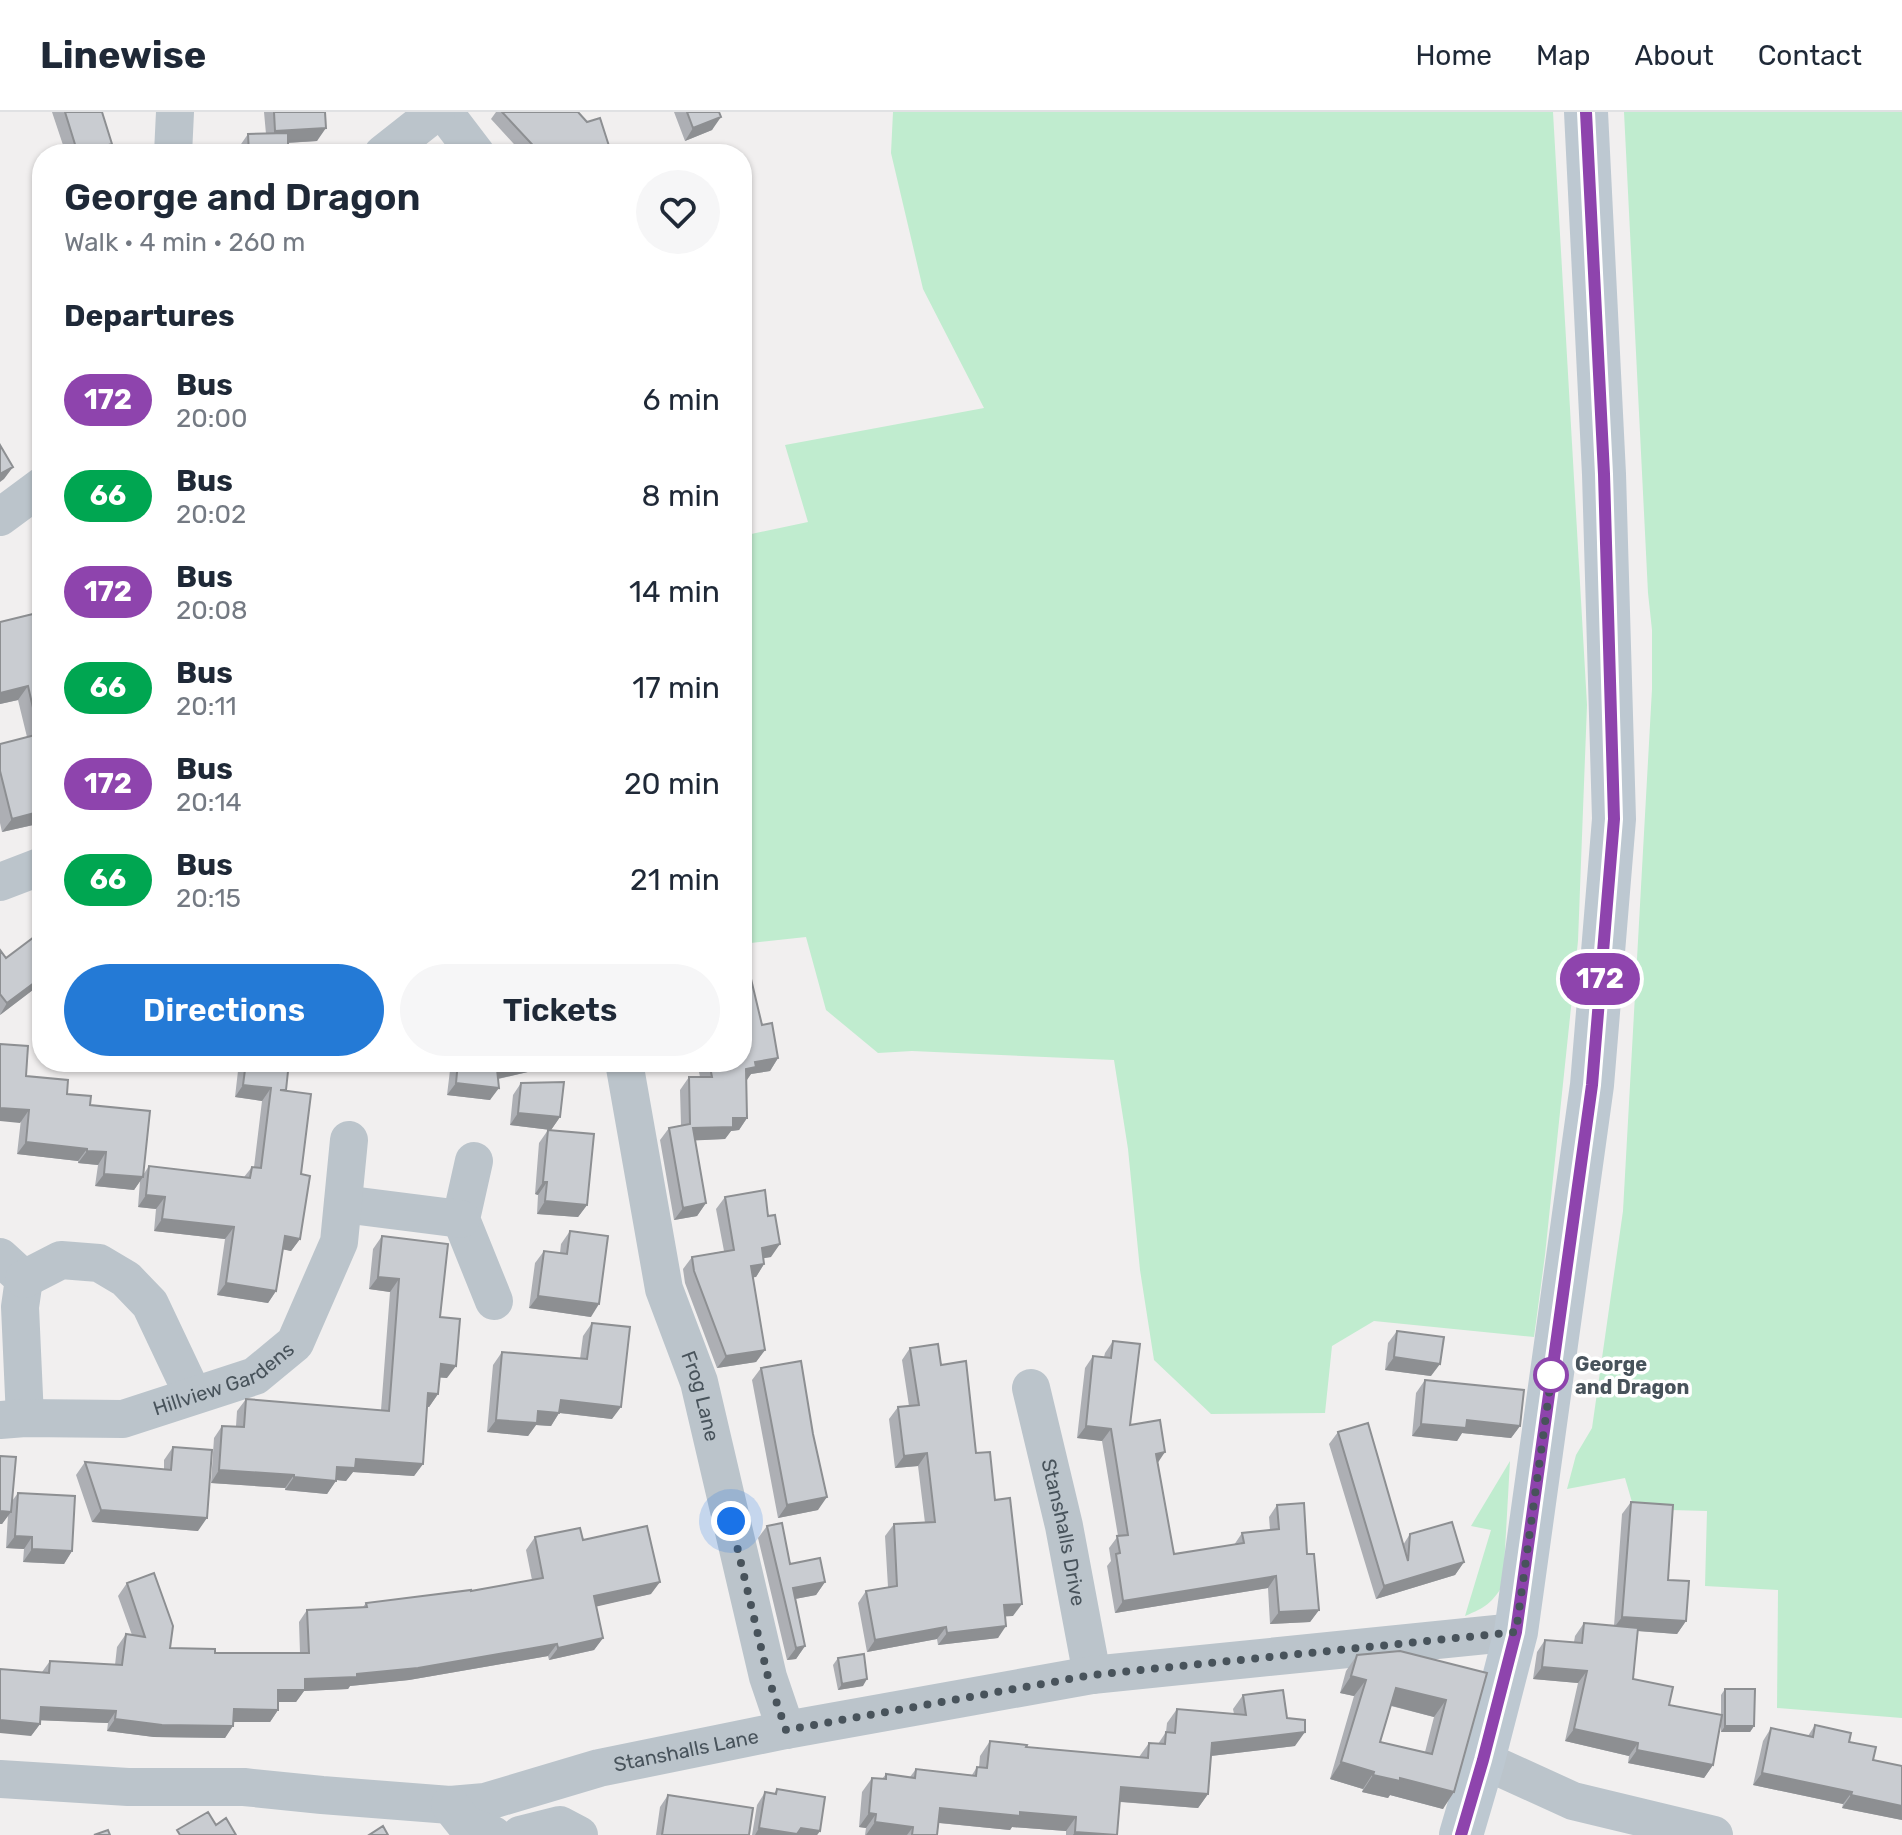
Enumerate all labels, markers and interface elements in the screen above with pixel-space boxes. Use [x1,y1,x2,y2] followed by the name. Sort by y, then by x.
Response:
[40,32,206,78] text: Linewise
[1415,39,1492,72] text: Home
[1536,39,1590,72] text: Map
[1634,39,1714,72] text: About
[1758,39,1862,72] text: Contact
[636,170,720,254] button: heart
[64,174,421,220] text: George and Dragon
[64,227,305,258] text: Walk · 4 min · 260 m
[64,298,235,334] text: Departures
[176,367,233,403] text: Bus
[642,382,720,418] text: 6 min
[84,383,132,416] text: 172
[176,403,247,434] text: 20:00
[176,463,233,499] text: Bus
[641,478,720,514] text: 8 min
[90,479,126,512] text: 66
[176,499,246,530] text: 20:02
[176,559,233,595] text: Bus
[629,574,720,610] text: 14 min
[84,575,132,608] text: 172
[176,595,247,626] text: 20:08
[176,655,233,691] text: Bus
[632,670,720,706] text: 17 min
[90,671,126,704] text: 66
[176,691,237,722] text: 20:11
[176,751,233,787] text: Bus
[624,766,720,802] text: 20 min
[84,767,132,800] text: 172
[176,787,242,818] text: 20:14
[176,847,233,883] text: Bus
[630,862,720,898] text: 21 min
[90,863,126,896] text: 66
[176,883,241,914] text: 20:15
[1554,953,1646,1005] line badge: 172
[1576,962,1624,995] text: 172
[64,964,384,1056] button: Directions
[400,964,720,1056] button: Tickets
[150,1337,299,1420] street label: Hillview Gardens
[676,1348,724,1444] street label: Frog Lane
[1575,1352,1689,1399] place label: George and Dragon
[1534,1358,1568,1392] marker: George and Dragon
[1036,1456,1091,1608] street label: Stanshalls Drive
[711,1501,751,1541] your location
[611,1724,761,1777] street label: Stanshalls Lane

